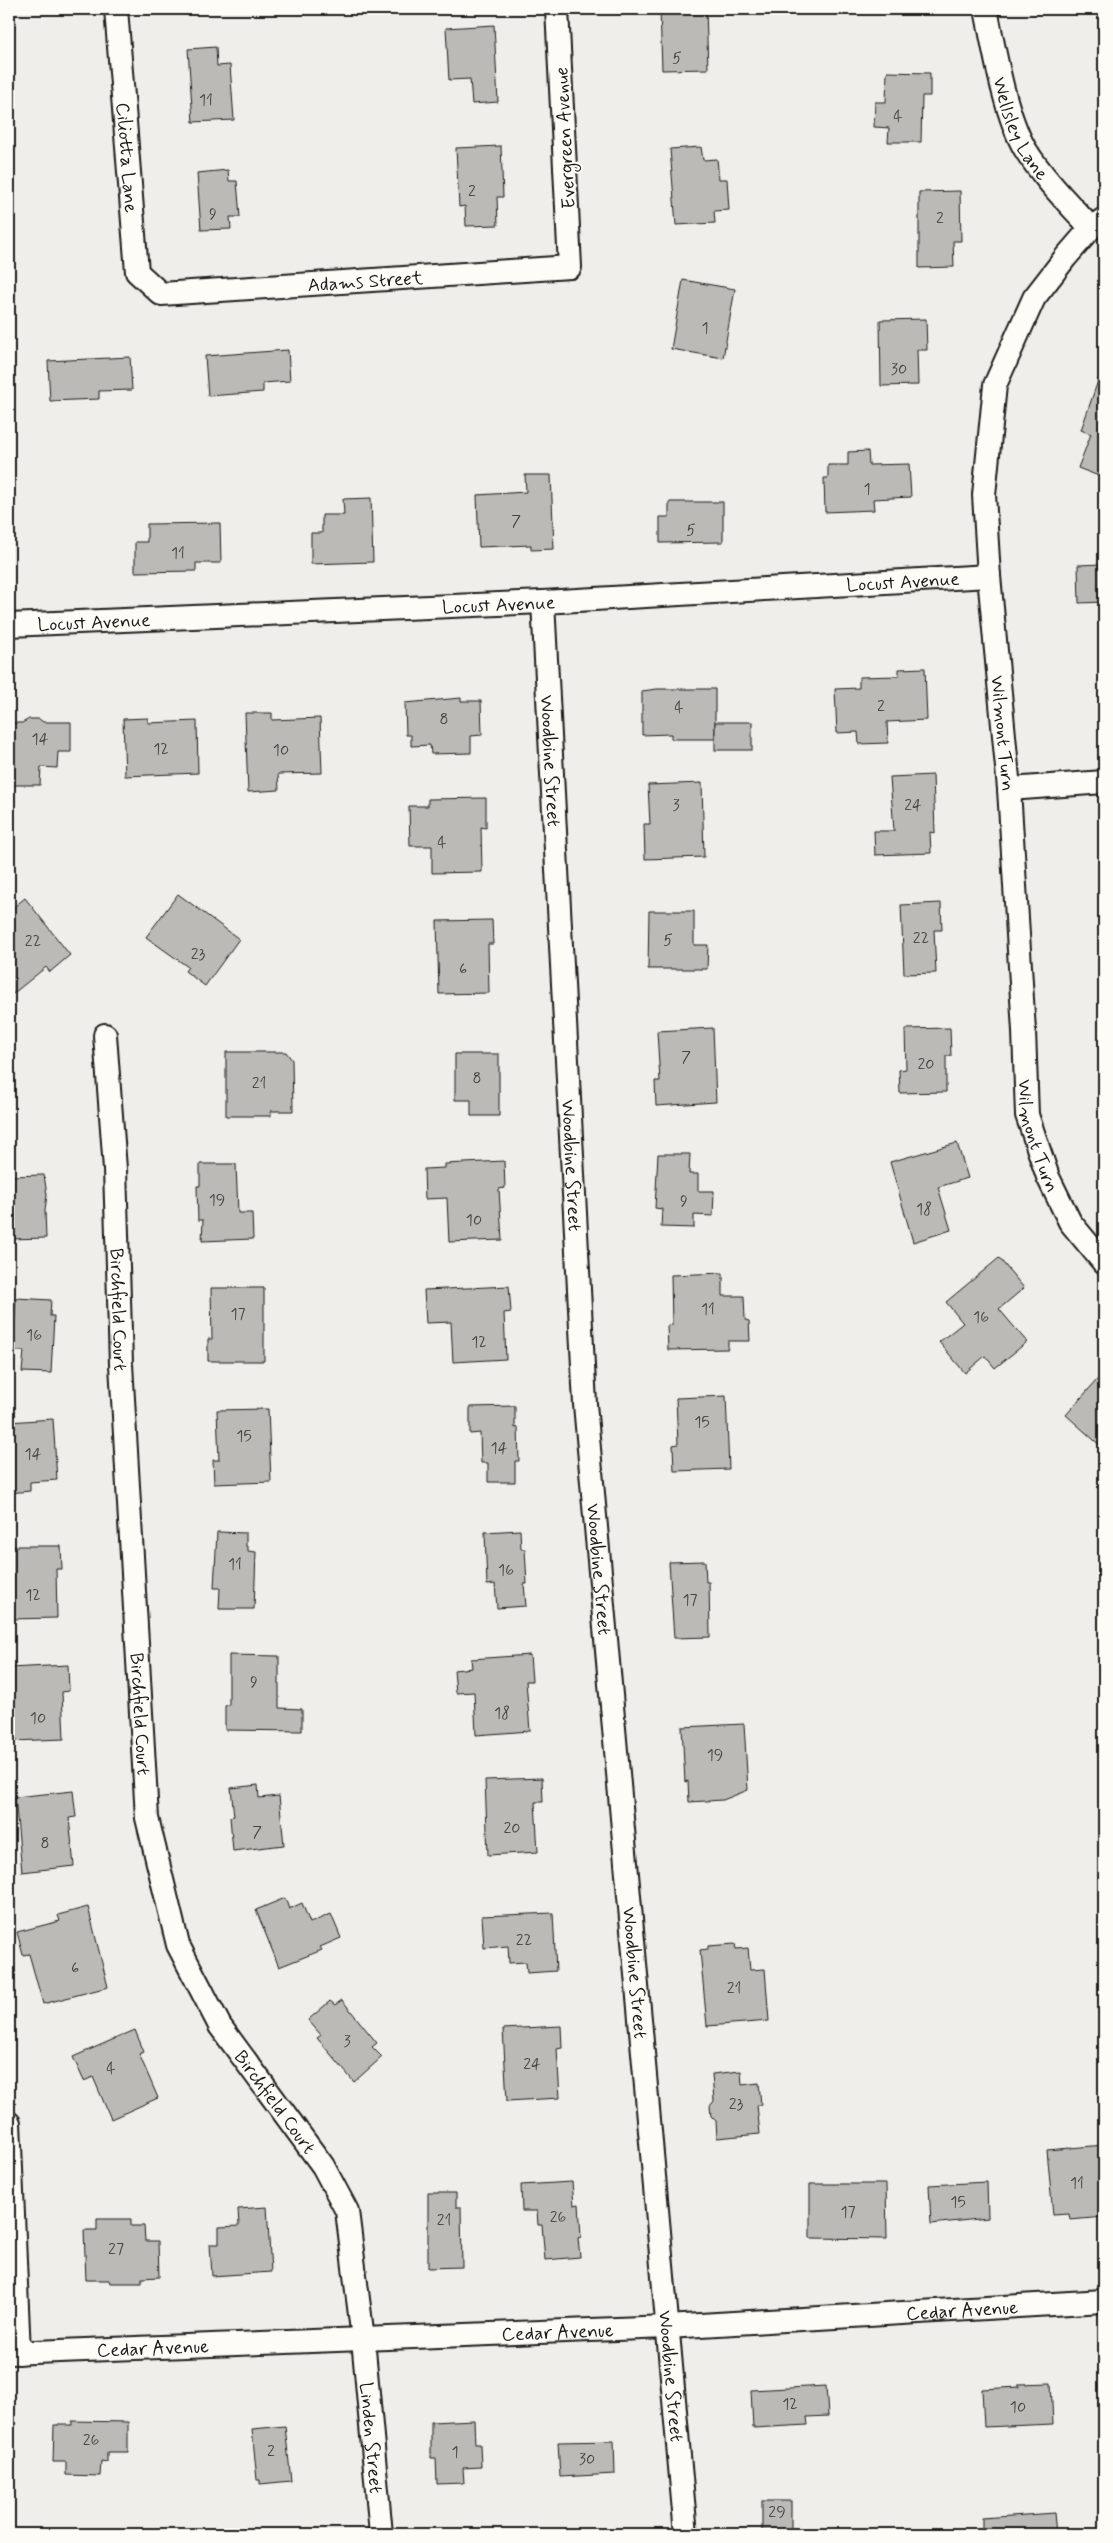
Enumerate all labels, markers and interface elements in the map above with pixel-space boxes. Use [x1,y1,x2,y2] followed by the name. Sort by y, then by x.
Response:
[672,48,682,69] house number: 5
[549,66,584,210] street label: Evergreen Avenue
[986,74,1054,186] street label: Wellsley Lane
[199,90,213,111] house number: 11
[110,102,143,214] street label: Ciliotta Lane
[893,106,903,127] house number: 4
[468,181,476,202] house number: 2
[209,204,217,225] house number: 9
[936,208,944,229] house number: 2
[307,266,424,298] street label: Adams Street
[701,318,709,339] house number: 1
[891,359,907,380] house number: 30
[863,479,871,500] house number: 1
[511,511,521,532] house number: 7
[686,520,696,541] house number: 5
[171,543,185,564] house number: 11
[846,567,960,598] street label: Locust Avenue
[442,590,556,620] street label: Locust Avenue
[37,608,151,638] street label: Locust Avenue
[984,674,1020,792] street label: Wilmont Turn
[534,694,566,827] street label: Woodbine Street
[877,696,885,717] house number: 2
[674,697,684,718] house number: 4
[439,709,449,730] house number: 8
[32,729,49,750] house number: 14
[153,739,169,760] house number: 12
[273,740,289,761] house number: 10
[672,795,680,816] house number: 3
[904,795,922,816] house number: 24
[437,832,447,853] house number: 4
[913,928,929,949] house number: 22
[663,930,673,951] house number: 5
[25,931,41,952] house number: 22
[191,944,206,965] house number: 23
[459,959,467,980] house number: 6
[681,1047,691,1068] house number: 7
[918,1054,935,1075] house number: 20
[472,1068,482,1089] house number: 8
[252,1073,266,1094] house number: 21
[1011,1079,1064,1197] street label: Wilmont Turn
[555,1099,587,1232] street label: Woodbine Street
[209,1190,225,1211] house number: 19
[680,1191,688,1212] house number: 9
[916,1199,932,1220] house number: 18
[466,1210,482,1231] house number: 10
[103,1248,132,1372] street label: Birchfield Court
[701,1299,715,1320] house number: 11
[230,1304,246,1325] house number: 17
[973,1307,989,1328] house number: 16
[26,1325,42,1346] house number: 16
[471,1332,487,1353] house number: 12
[694,1412,710,1433] house number: 15
[236,1426,252,1447] house number: 15
[491,1438,508,1459] house number: 14
[25,1444,42,1465] house number: 14
[580,1503,617,1636] street label: Woodbine Street
[228,1554,242,1575] house number: 11
[498,1560,514,1581] house number: 16
[25,1585,41,1606] house number: 12
[682,1590,698,1611] house number: 17
[124,1652,156,1776] street label: Birchfield Court
[250,1672,258,1693] house number: 9
[494,1703,510,1724] house number: 18
[30,1708,46,1729] house number: 10
[707,1745,723,1766] house number: 19
[504,1818,521,1839] house number: 20
[252,1822,262,1843] house number: 7
[40,1833,50,1854] house number: 8
[616,1906,653,2040] street label: Woodbine Street
[516,1930,532,1951] house number: 22
[71,1958,79,1979] house number: 6
[727,1978,741,1999] house number: 21
[343,2031,351,2052] house number: 3
[228,2046,321,2159] street label: Birchfield Court
[523,2054,541,2075] house number: 24
[106,2058,116,2079] house number: 4
[729,2094,744,2115] house number: 23
[1070,2173,1084,2194] house number: 11
[950,2192,966,2213] house number: 15
[840,2202,856,2223] house number: 17
[550,2207,566,2228] house number: 26
[437,2210,451,2231] house number: 21
[108,2239,124,2260] house number: 27
[905,2295,1019,2327] street label: Cedar Avenue
[652,2309,689,2443] street label: Woodbine Street
[501,2318,614,2348] street label: Cedar Avenue
[96,2334,210,2364] street label: Cedar Avenue
[353,2381,388,2494] street label: Linden Street
[782,2394,798,2415] house number: 12
[1010,2397,1026,2418] house number: 10
[83,2430,99,2451] house number: 26
[267,2441,275,2462] house number: 2
[451,2442,459,2463] house number: 1
[579,2449,595,2470] house number: 30
[768,2502,786,2523] house number: 29

